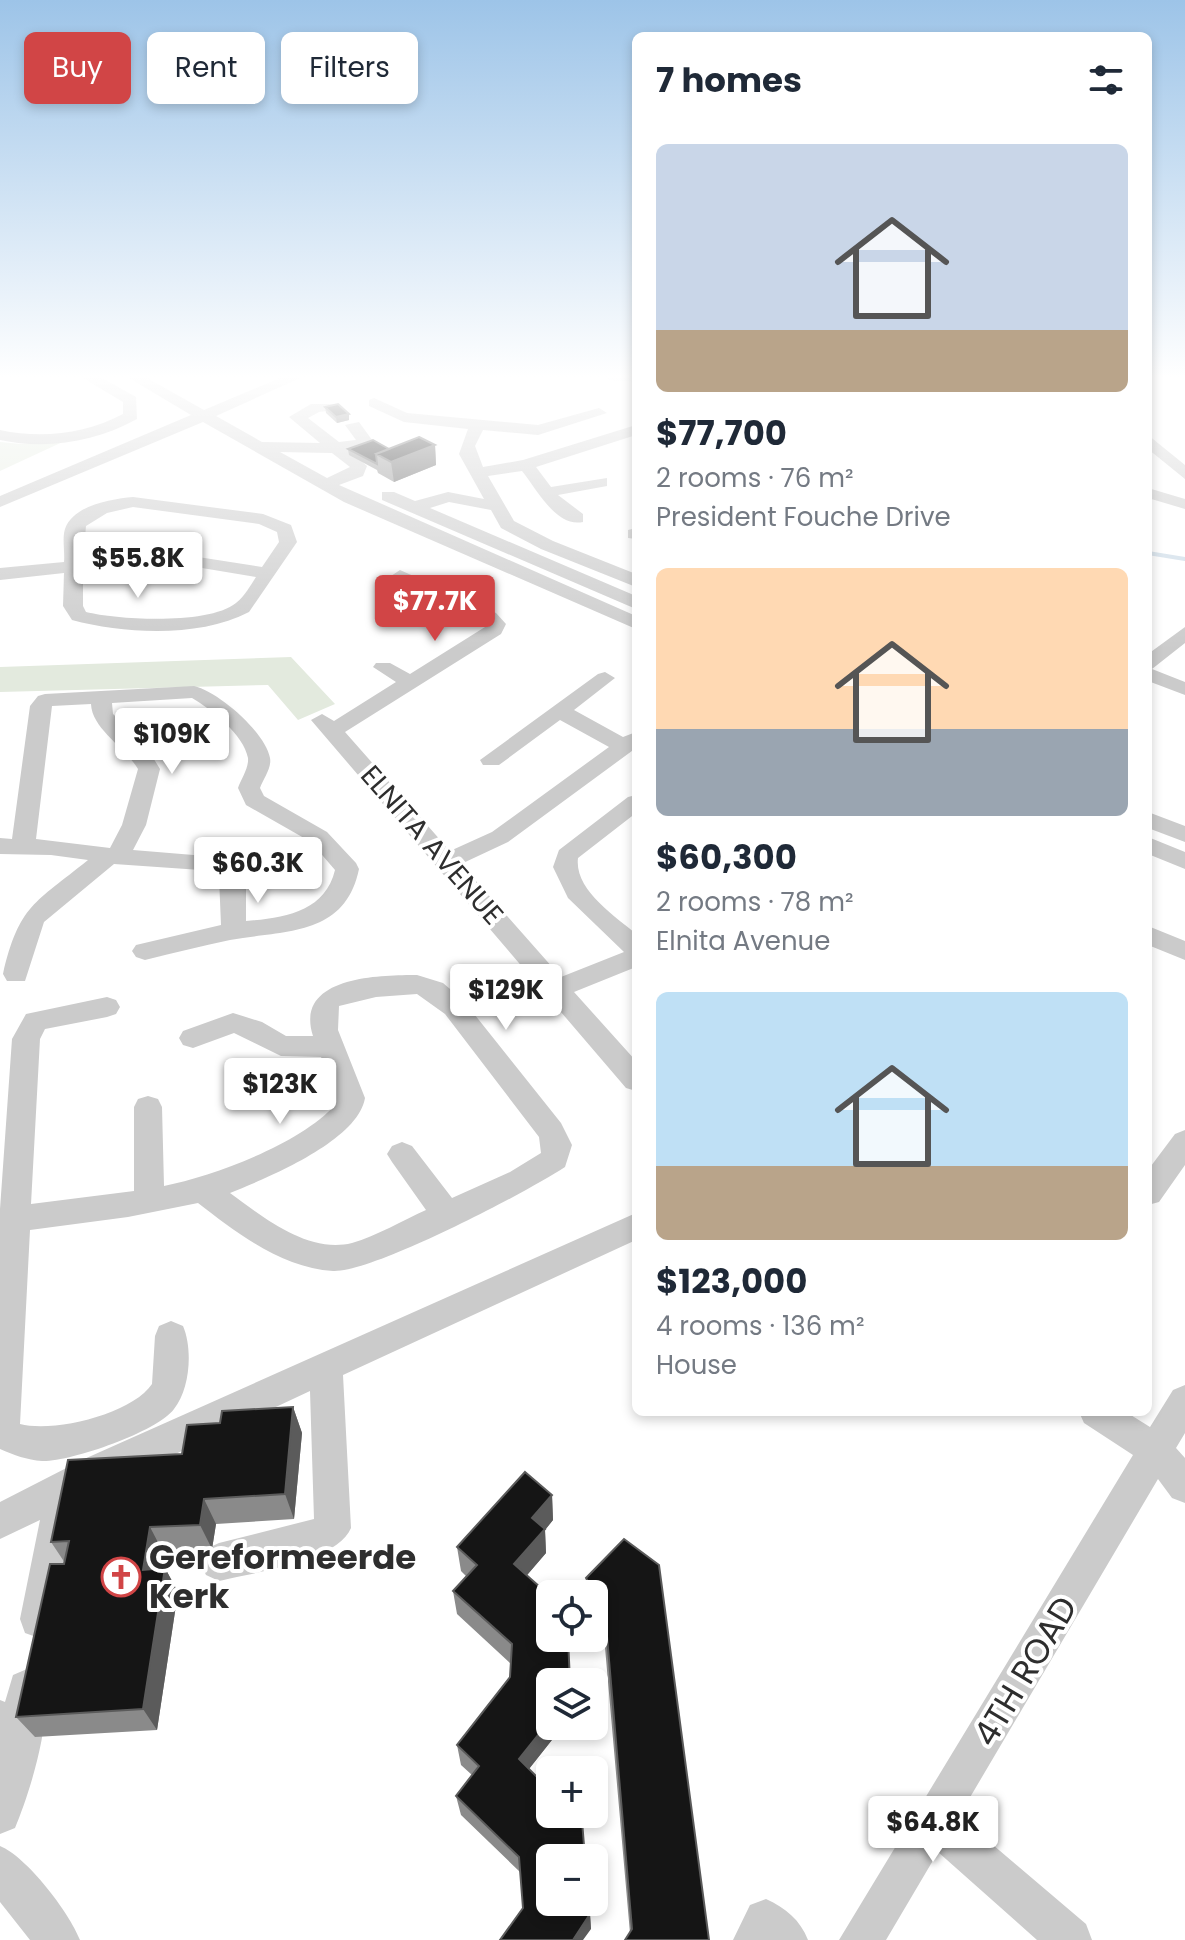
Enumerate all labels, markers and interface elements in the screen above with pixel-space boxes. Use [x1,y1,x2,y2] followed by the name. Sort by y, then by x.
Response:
[24,32,131,104] chip: Buy
[147,32,265,104] chip: Rent
[281,32,418,104] chip: Filters
[656,56,802,104] text: 7 homes
[1084,58,1128,102] icon: filters
[820,196,964,340] icon: home
[656,409,787,457] text: $77,700
[656,460,854,496] text: 2 rooms · 76 m²
[656,499,951,535] text: President Fouche Drive
[73,532,203,600] pin: $55.8K
[91,540,185,576] text: $55.8K
[370,575,500,643] pin: $77.7K
[393,583,477,619] text: $77.7K
[820,620,964,764] icon: home
[116,708,228,776] pin: $109K
[133,716,211,752] text: $109K
[352,757,512,933] street label: ELNITA AVENUE
[656,833,797,881] text: $60,300
[193,837,323,905] pin: $60.3K
[212,845,304,881] text: $60.3K
[656,884,854,920] text: 2 rooms · 78 m²
[656,923,830,959] text: Elnita Avenue
[450,964,562,1032] pin: $129K
[468,972,544,1008] text: $129K
[820,1044,964,1188] icon: home
[224,1058,336,1126] pin: $123K
[242,1066,318,1102] text: $123K
[656,1257,807,1305] text: $123,000
[656,1308,864,1344] text: 4 rooms · 136 m²
[656,1347,737,1383] text: House
[149,1533,416,1620] place label: Gereformeerde Kerk
[100,1556,142,1598] church icon: Gereformeerde Kerk
[536,1580,608,1916] map controls
[536,1580,608,1652] button: locate
[961,1587,1089,1755] street label: 4TH ROAD
[536,1668,608,1740] button: layers
[536,1756,608,1828] button: +
[868,1796,998,1864] pin: $64.8K
[886,1804,980,1840] text: $64.8K
[536,1844,608,1916] button: −

